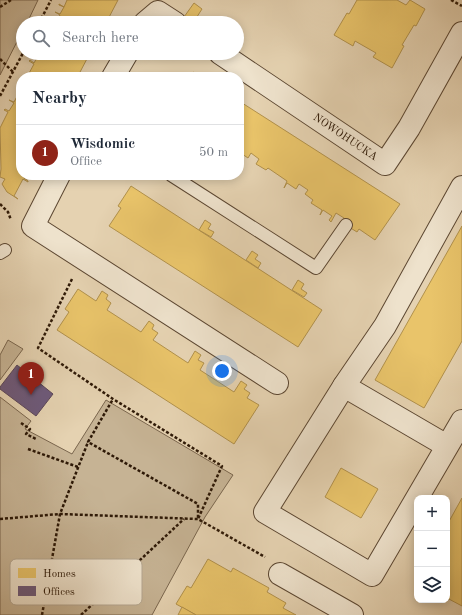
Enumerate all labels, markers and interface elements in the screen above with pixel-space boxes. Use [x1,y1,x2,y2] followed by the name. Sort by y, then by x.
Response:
[16,16,244,60] search box
[30,27,52,49] icon: search
[62,31,139,46] text: Search here
[32,90,87,107] text: Nearby
[311,112,380,163] street label: NOWOHUCKA
[70,137,135,152] text: Wisdomic
[41,146,49,159] text: 1
[199,146,228,159] text: 50 m
[70,155,102,168] text: Office
[212,361,232,381] your location
[18,362,44,395] pin: 1
[414,495,450,603] map controls
[414,495,450,531] button: +
[414,531,450,567] button: −
[10,559,142,605] legend
[414,567,450,603] button: layers
[43,569,76,580] text: Homes
[43,587,75,598] text: Offices

